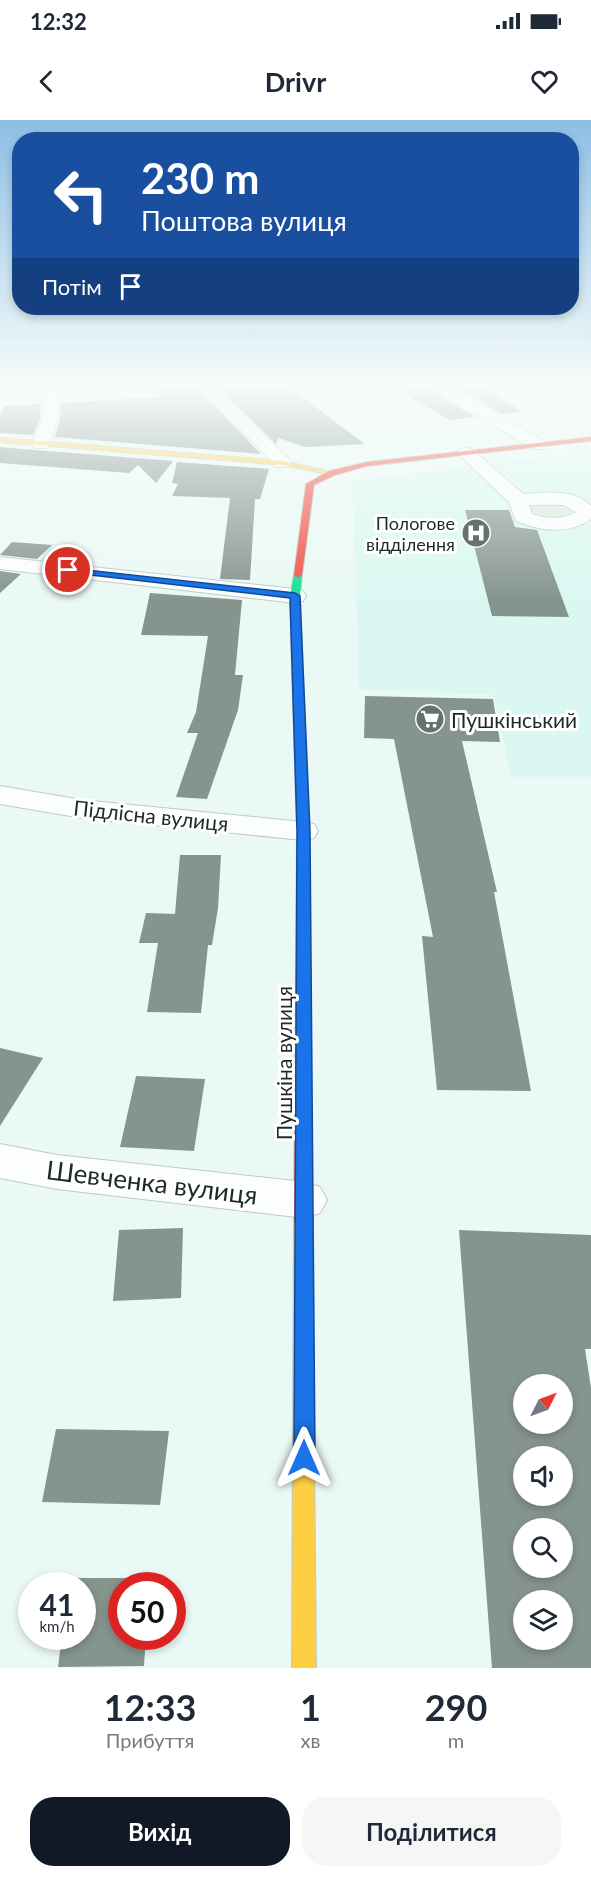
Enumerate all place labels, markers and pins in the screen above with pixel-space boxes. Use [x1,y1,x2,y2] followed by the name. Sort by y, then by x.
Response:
[366,512,455,555] place label: Пологове відділення
[460,517,492,549] hospital icon: Пологове відділення
[42,544,93,595] pin
[414,703,446,735] supermarket icon: Пушкінський
[451,707,577,732] place label: Пушкінський

